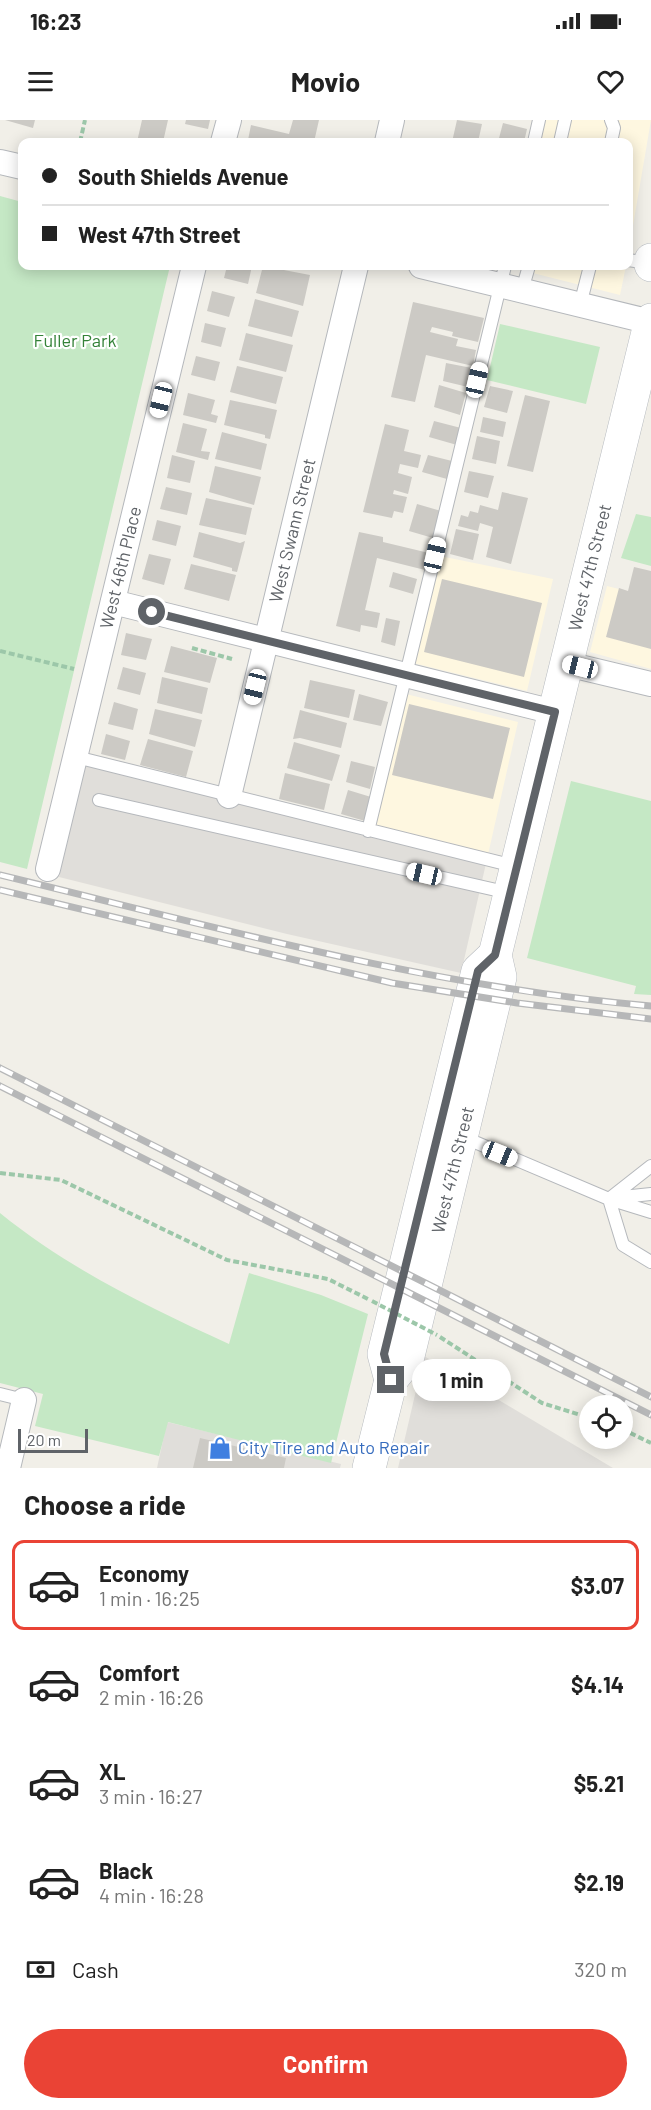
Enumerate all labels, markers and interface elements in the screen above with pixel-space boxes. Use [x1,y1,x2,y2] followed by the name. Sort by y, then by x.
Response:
[30,8,82,34] text: 16:23
[24,65,57,98] icon: menu
[291,65,360,97] text: Movio
[594,65,627,98] icon: heart
[78,163,289,189] text: South Shields Avenue
[78,221,241,247] text: West 47th Street
[34,329,117,351] park label: Fuller Park
[464,360,490,400] car
[148,380,174,420] car
[264,456,320,605] street label: West Swann Street
[563,501,615,633] street label: West 47th Street
[95,504,145,631] street label: West 46th Place
[422,535,448,575] car
[138,598,165,625] route start
[560,654,600,680] car
[242,667,268,707] car
[404,861,444,887] car
[426,1104,478,1235] street label: West 47th Street
[480,1139,520,1169] car
[412,1359,511,1401] callout: 1 min
[377,1366,404,1393] route end
[440,1368,483,1392] text: 1 min
[579,1395,633,1449] map controls
[579,1395,633,1449] button: locate
[18,1426,88,1454] scale bar
[27,1430,61,1449] text: 20 m
[207,1435,233,1461] shop icon: City Tire and Auto Repair
[238,1436,430,1458] place label: City Tire and Auto Repair
[24,1488,186,1520] text: Choose a ride
[27,1558,81,1612] icon: car
[99,1560,189,1586] text: Economy
[571,1572,624,1598] text: $3.07
[99,1586,200,1610] text: 1 min · 16:25
[27,1657,81,1711] icon: car
[99,1659,180,1685] text: Comfort
[571,1671,624,1697] text: $4.14
[99,1685,203,1709] text: 2 min · 16:26
[27,1756,81,1810] icon: car
[99,1758,125,1784] text: XL
[574,1770,624,1796] text: $5.21
[99,1784,202,1808] text: 3 min · 16:27
[27,1855,81,1909] icon: car
[99,1857,153,1883] text: Black
[574,1869,624,1895] text: $2.19
[99,1883,204,1907] text: 4 min · 16:28
[24,1953,57,1986] icon: cash
[72,1956,119,1982] text: Cash
[574,1957,627,1981] text: 320 m
[24,2029,627,2098] button: Confirm

